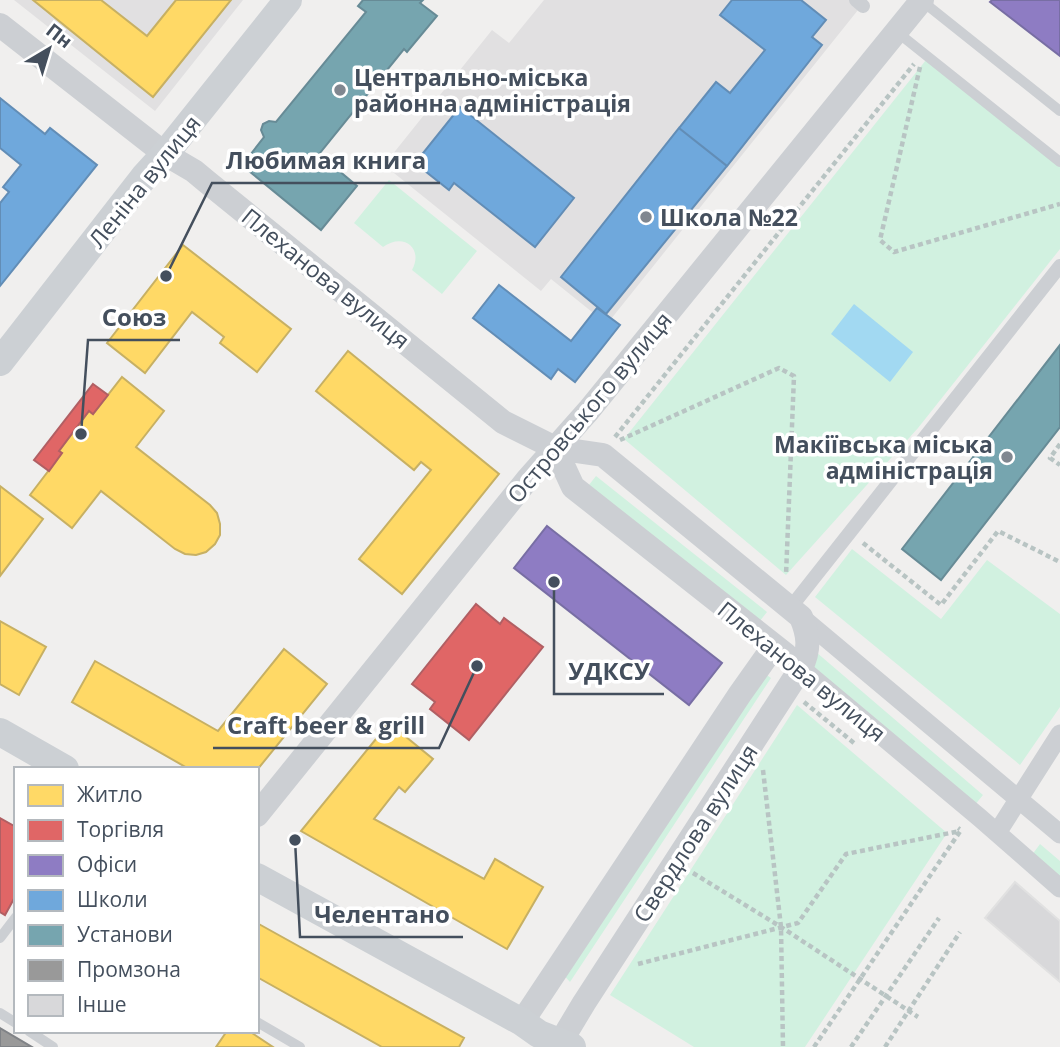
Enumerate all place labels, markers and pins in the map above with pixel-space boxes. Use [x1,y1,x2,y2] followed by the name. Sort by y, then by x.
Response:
[354,61,631,119] place label: Центрально-міська районна адміністрація
[332,82,348,98] marker: Центрально-міська районна адміністрація
[212,138,440,183] callout: Любимая книга
[660,201,798,233] place label: Школа №22
[638,209,654,225] marker: Школа №22
[88,295,180,340] callout: Союз
[774,428,993,486] place label: Макіївська міська адміністрація
[999,449,1015,465] marker: Макіївська міська адміністрація
[554,649,664,694] callout: УДКСУ
[213,703,439,748] callout: Craft beer & grill
[300,892,463,937] callout: Челентано

